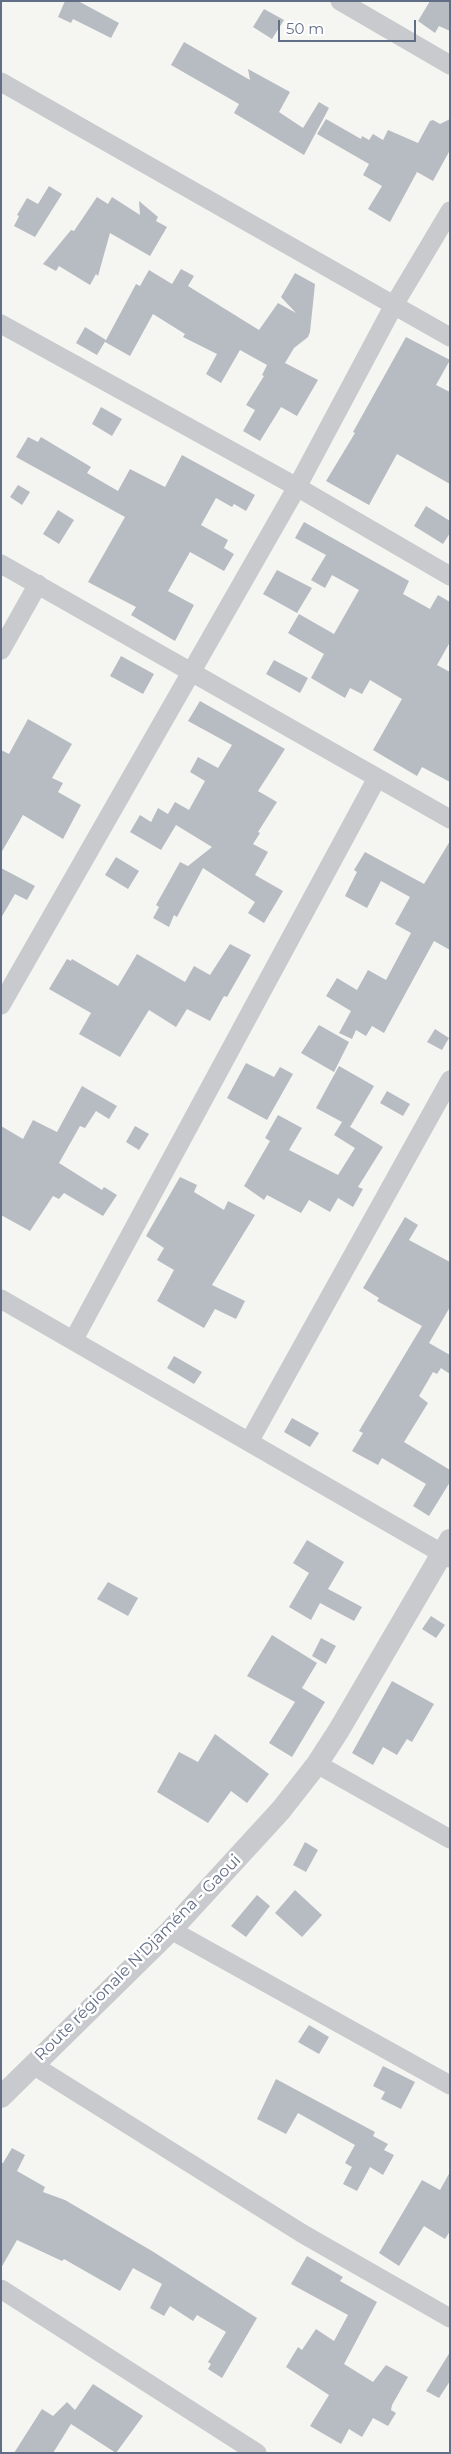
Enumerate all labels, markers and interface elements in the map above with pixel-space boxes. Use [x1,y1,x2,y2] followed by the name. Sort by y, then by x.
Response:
[281,10,418,42] scale bar
[286,19,324,38] text: 50 m
[31,1851,245,2065] street label: Route régionale N'Djaména - Gaoui

